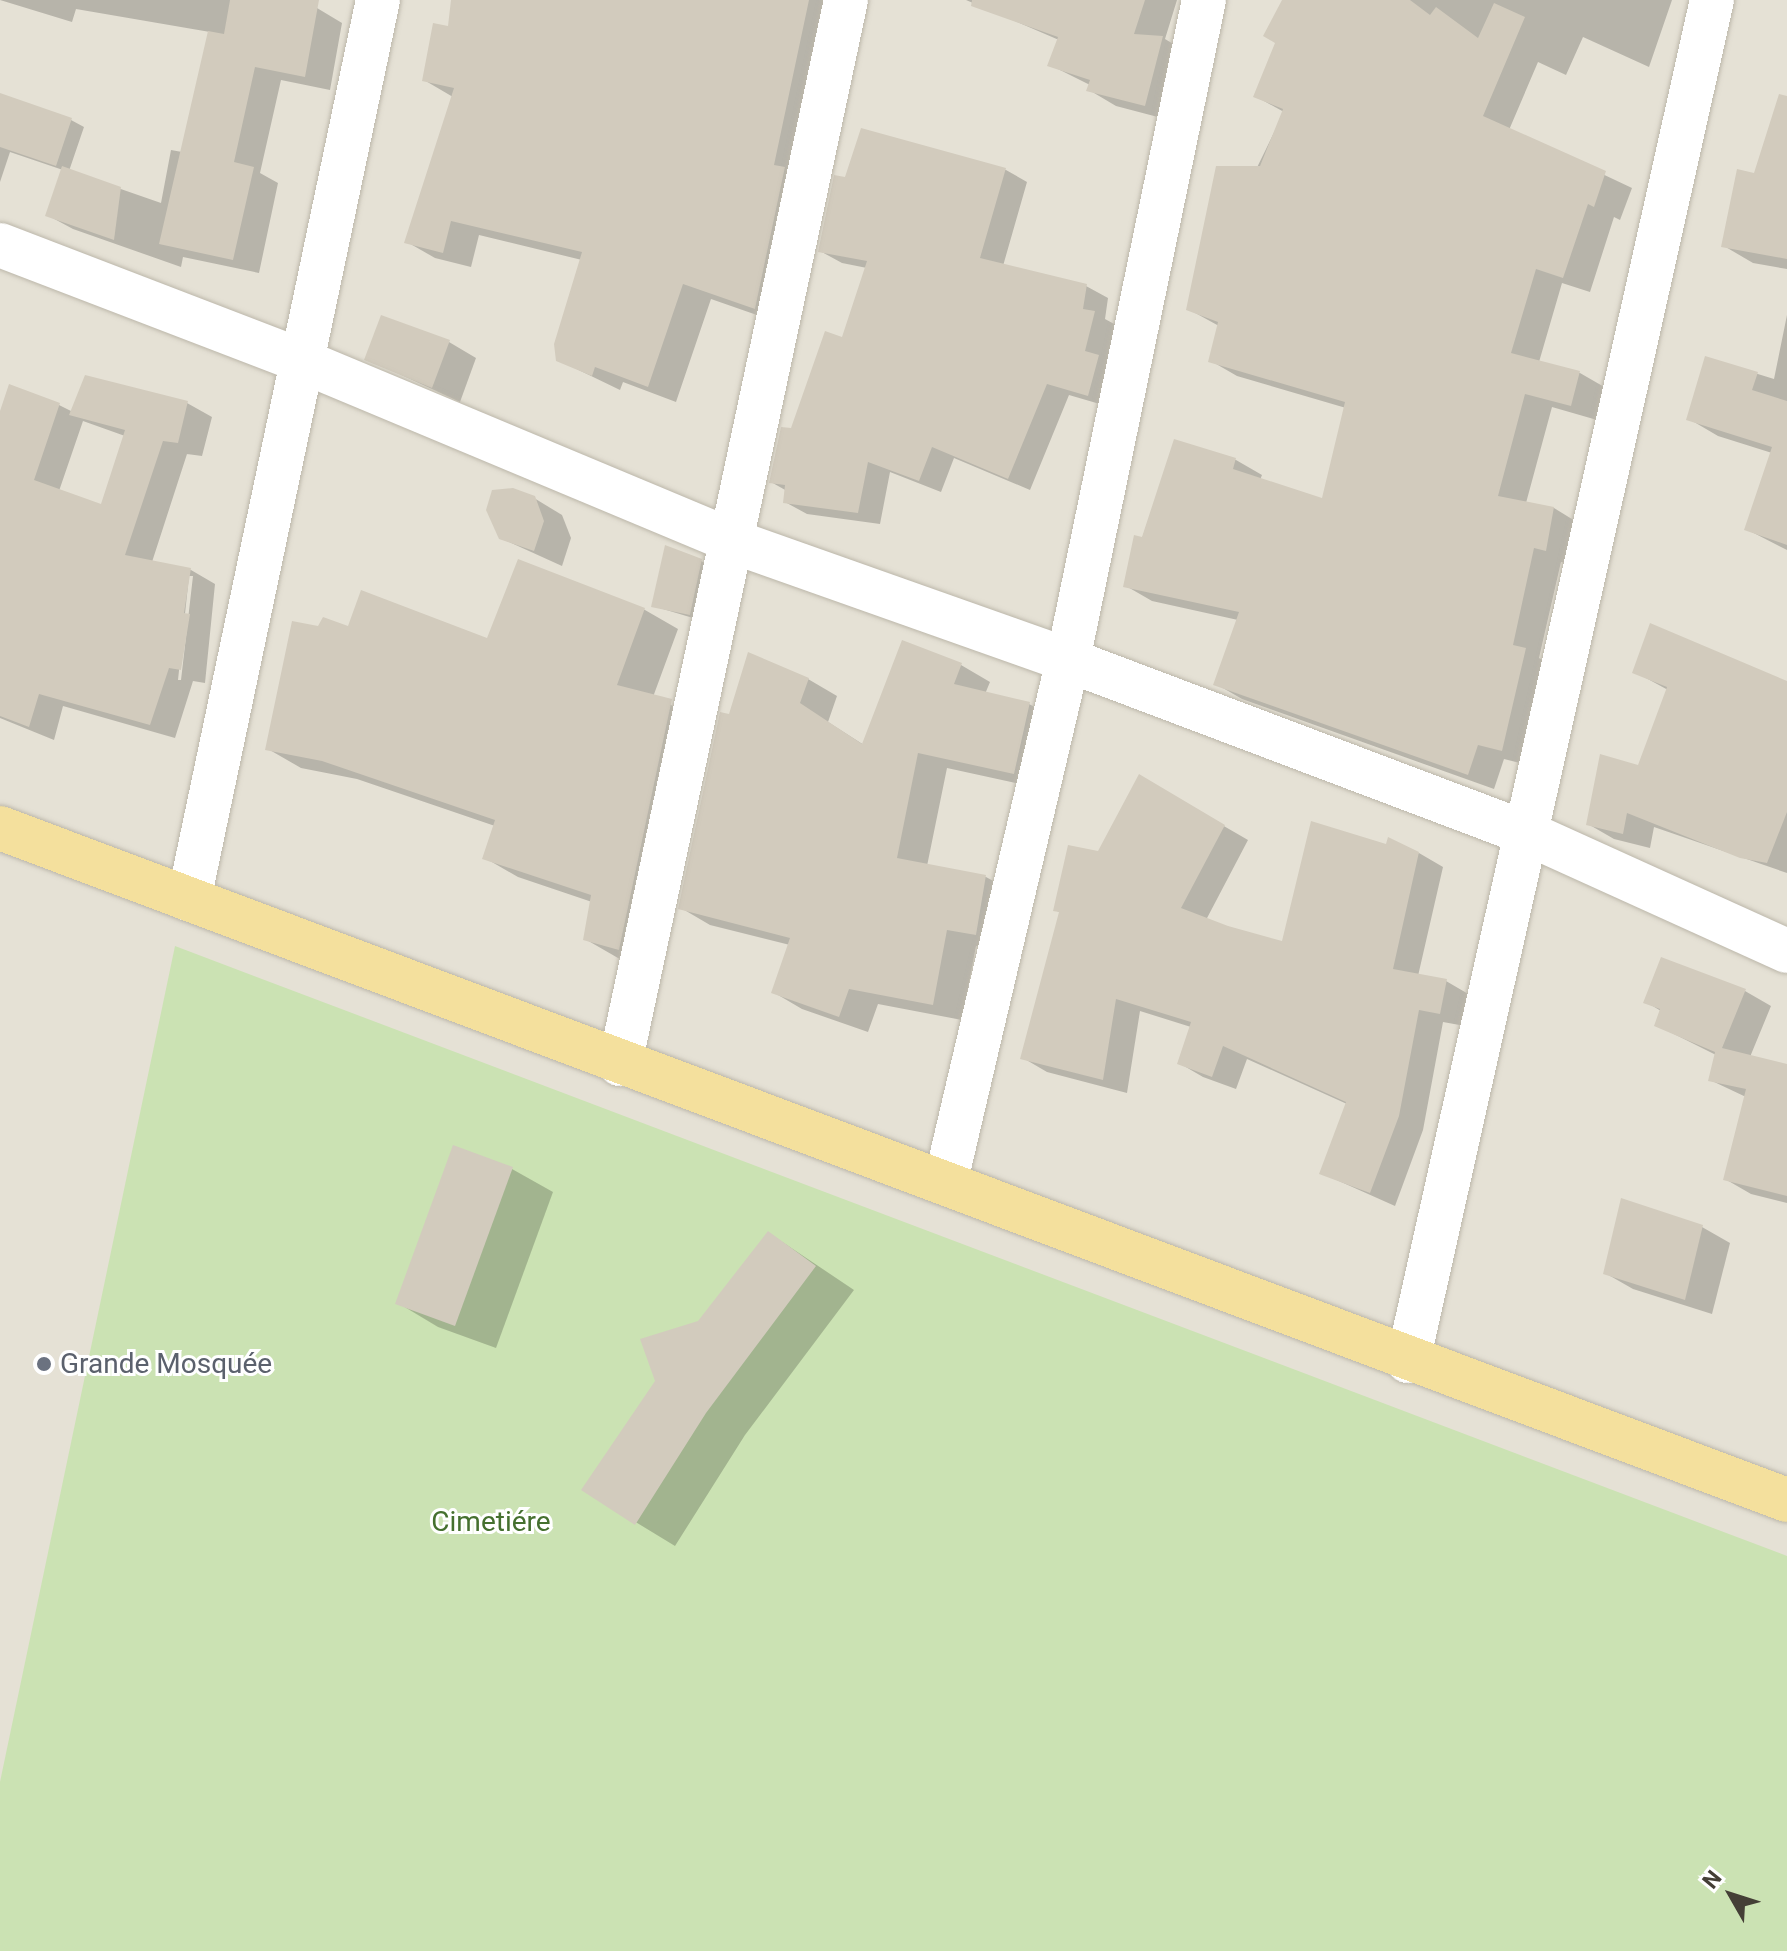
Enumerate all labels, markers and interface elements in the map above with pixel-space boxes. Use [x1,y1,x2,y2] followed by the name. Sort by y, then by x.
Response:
[60,1347,272,1381] place label: Grande Mosquée
[35,1355,53,1373] marker: Grande Mosquée
[431,1505,551,1539] park label: Cimetiére
[1691,1855,1771,1935] north arrow
[1697,1866,1727,1893] text: N

